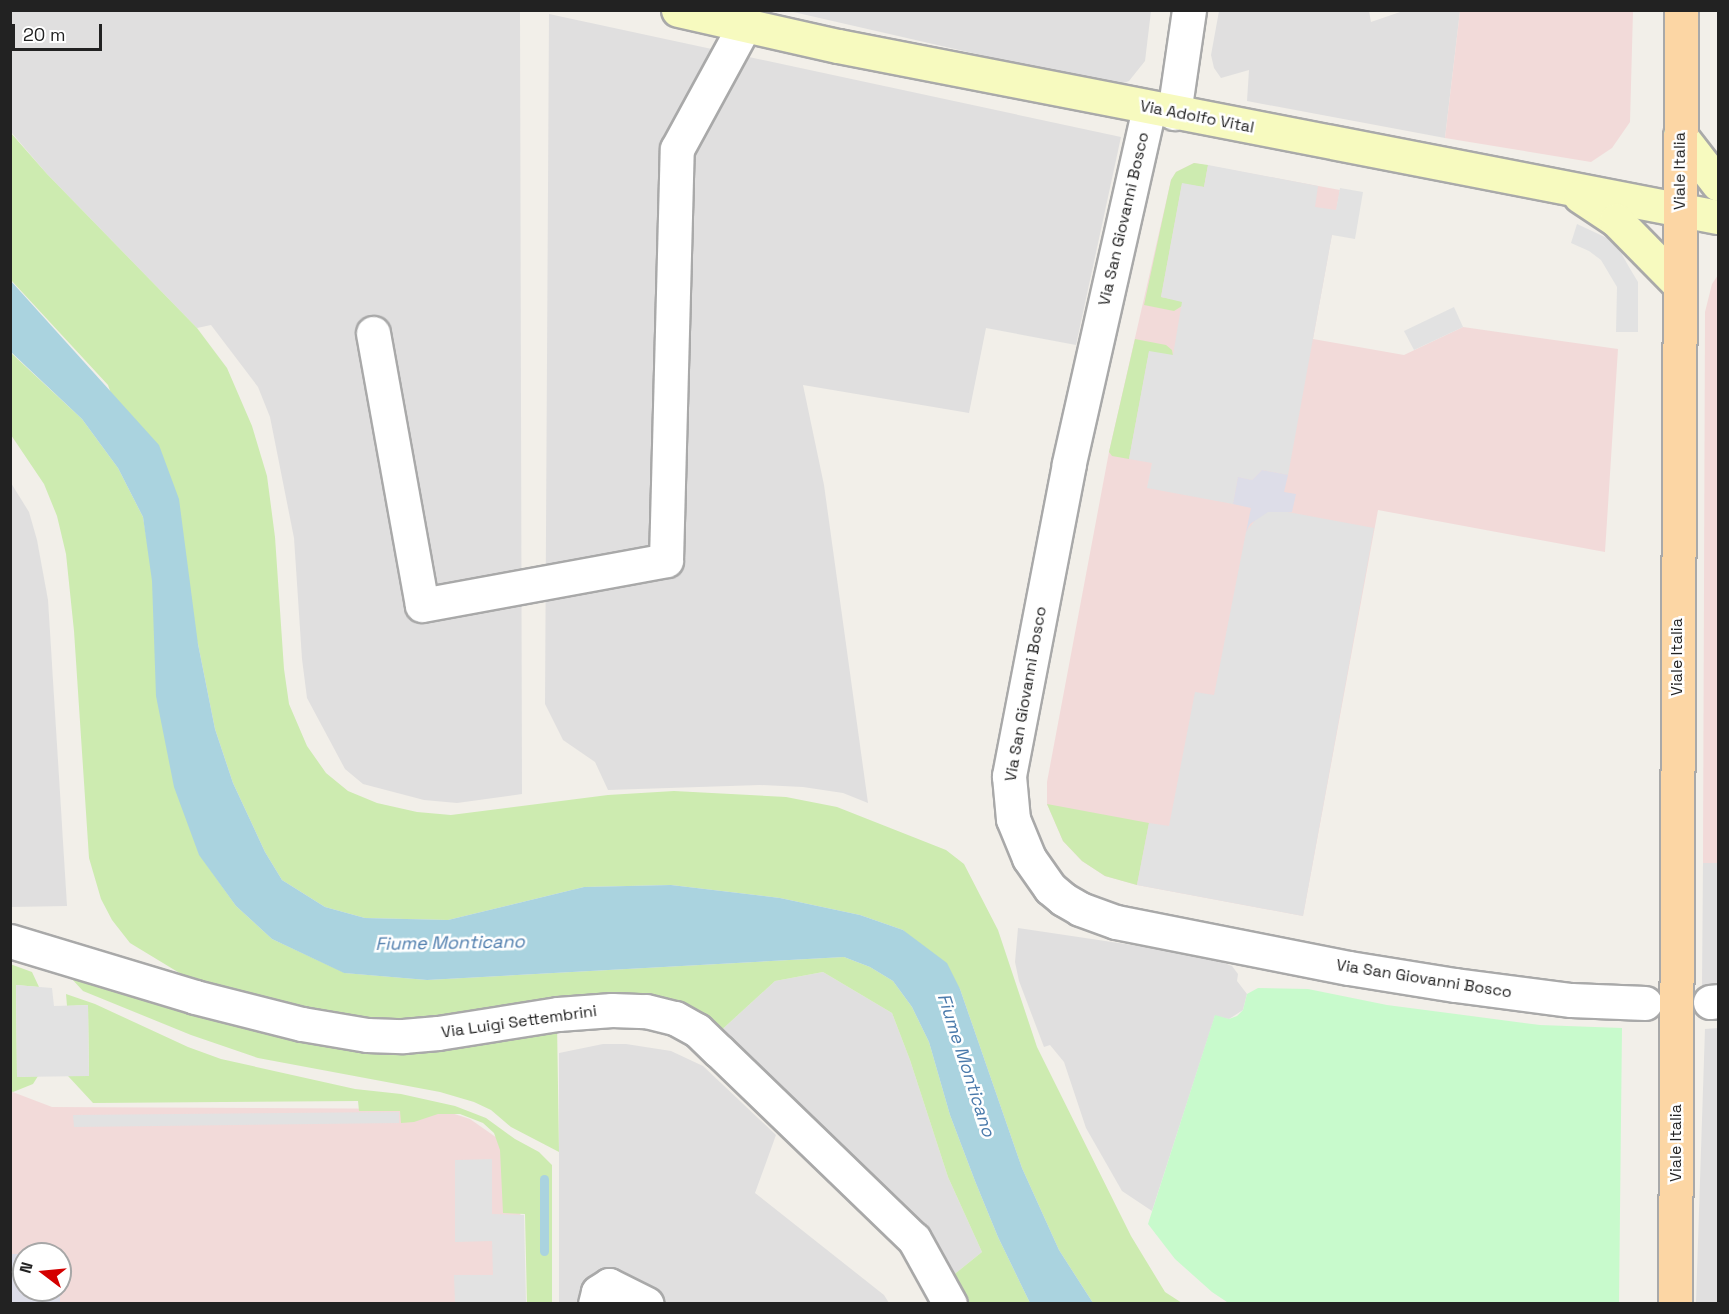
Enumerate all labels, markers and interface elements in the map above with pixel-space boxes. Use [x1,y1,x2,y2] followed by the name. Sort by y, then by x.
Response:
[15,12,105,50] scale bar
[23,23,66,46] text: 20 m
[1138,96,1256,138] street label: Via Adolfo Vital
[1095,130,1153,308] street label: Via San Giovanni Bosco
[1670,132,1690,210] street label: Viale Italia
[1001,605,1051,783] street label: Via San Giovanni Bosco
[1667,618,1687,696] street label: Viale Italia
[375,931,525,955] water label: Fiume Monticano
[1335,956,1513,1002] street label: Via San Giovanni Bosco
[933,991,999,1139] water label: Fiume Monticano
[440,1002,598,1042] street label: Via Luigi Settembrini
[1666,1104,1686,1182] street label: Viale Italia
[12,1242,72,1302] north arrow
[15,1259,38,1276] text: N

